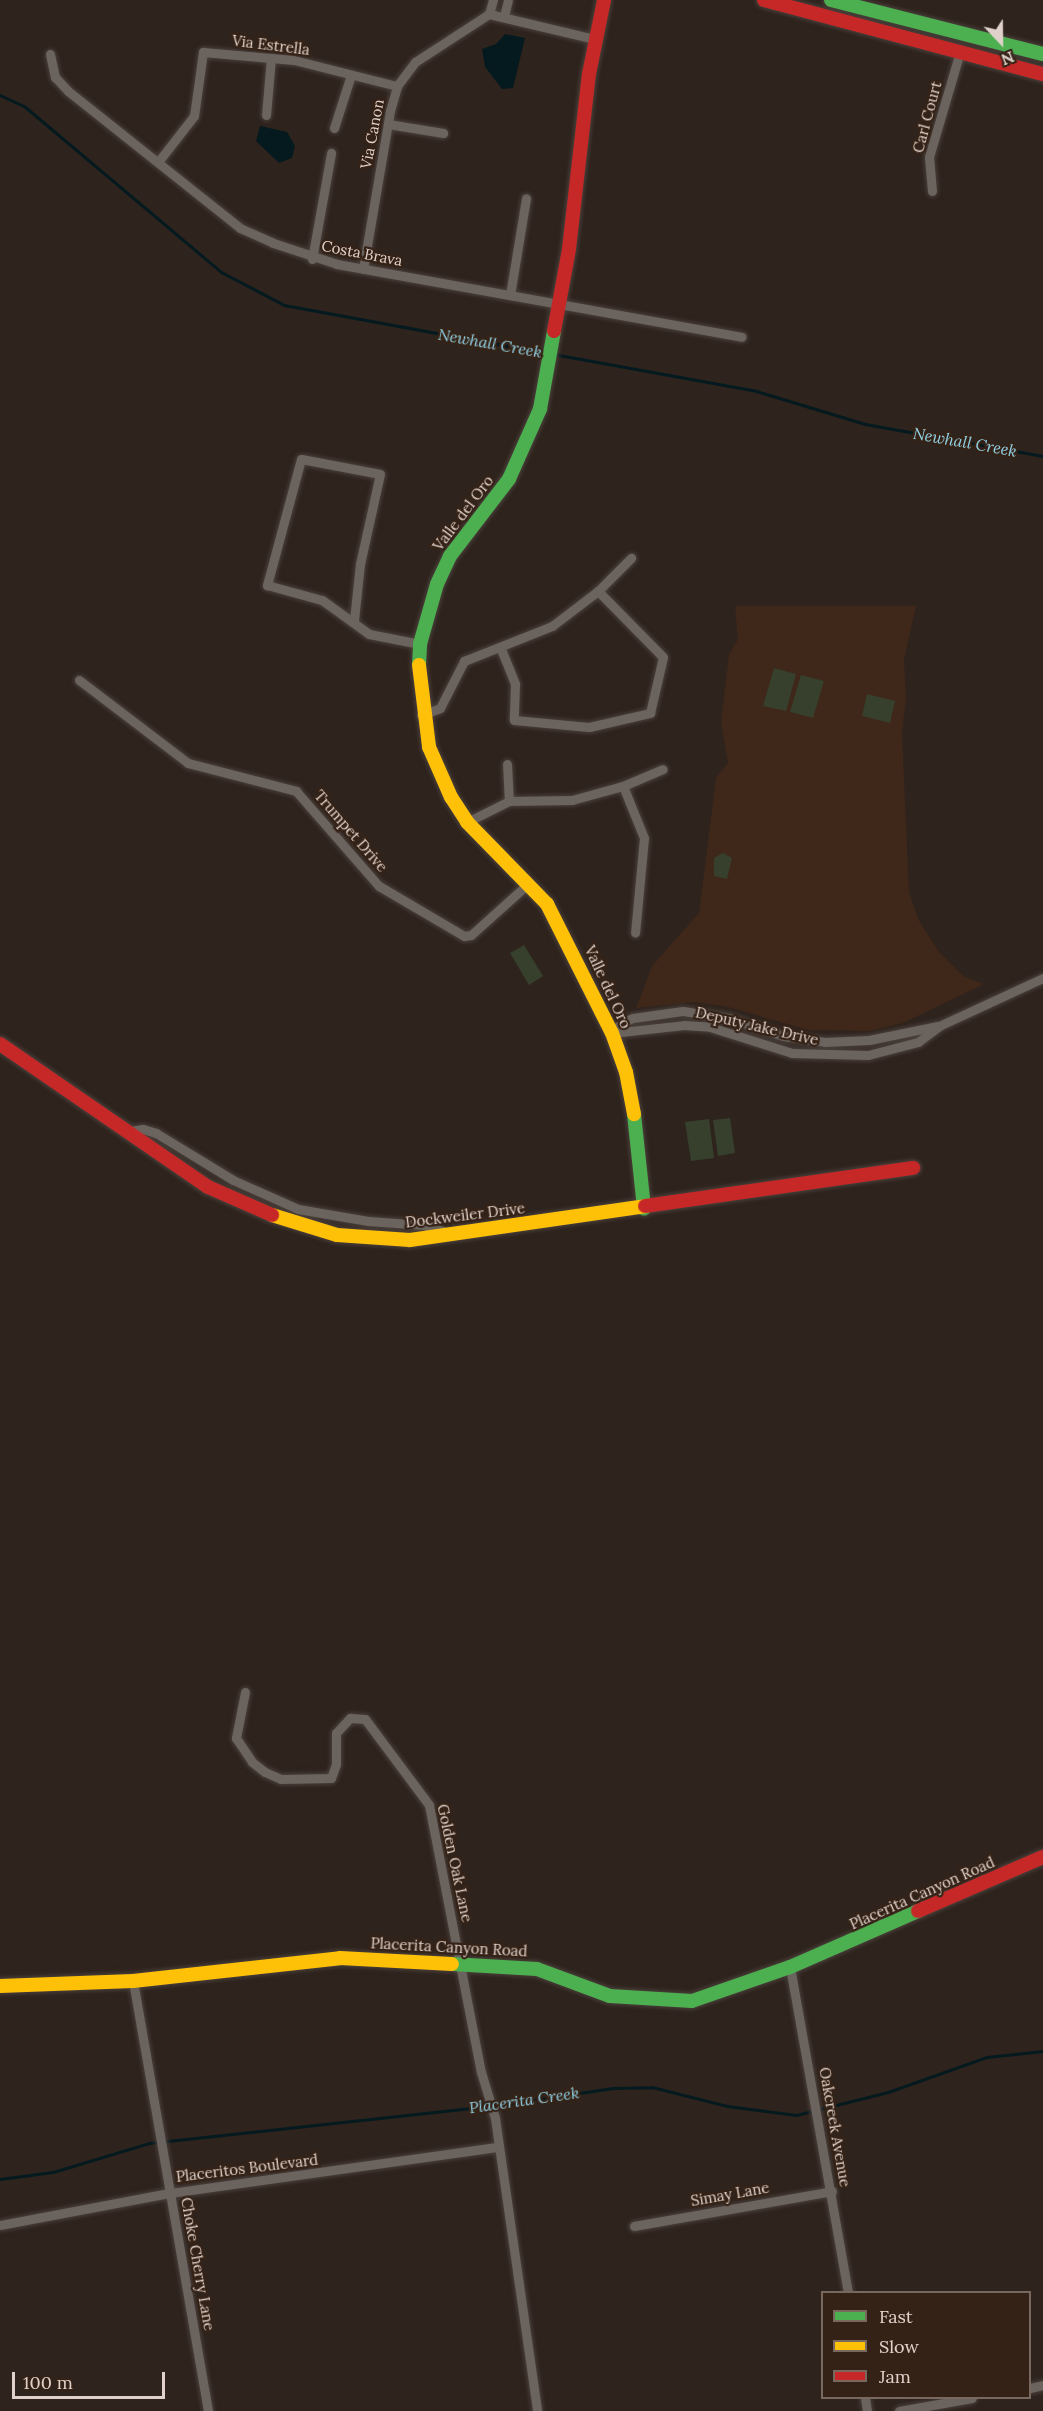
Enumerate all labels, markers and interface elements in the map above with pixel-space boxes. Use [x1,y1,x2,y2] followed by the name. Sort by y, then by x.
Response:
[971,12,1031,72] north arrow
[231,31,311,59] street label: Via Estrella
[998,47,1017,70] text: N
[909,79,945,155] street label: Carl Court
[356,98,388,170] street label: Via Canon
[320,236,404,270] street label: Costa Brava
[437,324,543,362] water label: Newhall Creek
[912,423,1018,461] water label: Newhall Creek
[429,472,497,554] street label: Valle del Oro
[311,786,391,876] street label: Trumpet Drive
[581,943,635,1031] street label: Valle del Oro
[694,1003,820,1049] street label: Deputy Jake Drive
[404,1199,526,1231] street label: Dockweiler Drive
[434,1802,476,1924] street label: Golden Oak Lane
[847,1853,997,1933] street label: Placerita Canyon Road
[370,1934,528,1960] street label: Placerita Canyon Road
[816,2066,854,2188] street label: Oakcreek Avenue
[468,2083,580,2117] water label: Placerita Creek
[175,2150,319,2186] street label: Placeritos Boulevard
[689,2178,771,2210] street label: Simay Lane
[177,2196,219,2332] street label: Choke Cherry Lane
[821,2291,1031,2399] legend
[879,2305,913,2328] text: Fast
[879,2335,919,2358] text: Slow
[15,2360,168,2398] scale bar
[879,2365,911,2388] text: Jam
[23,2371,73,2394] text: 100 m

